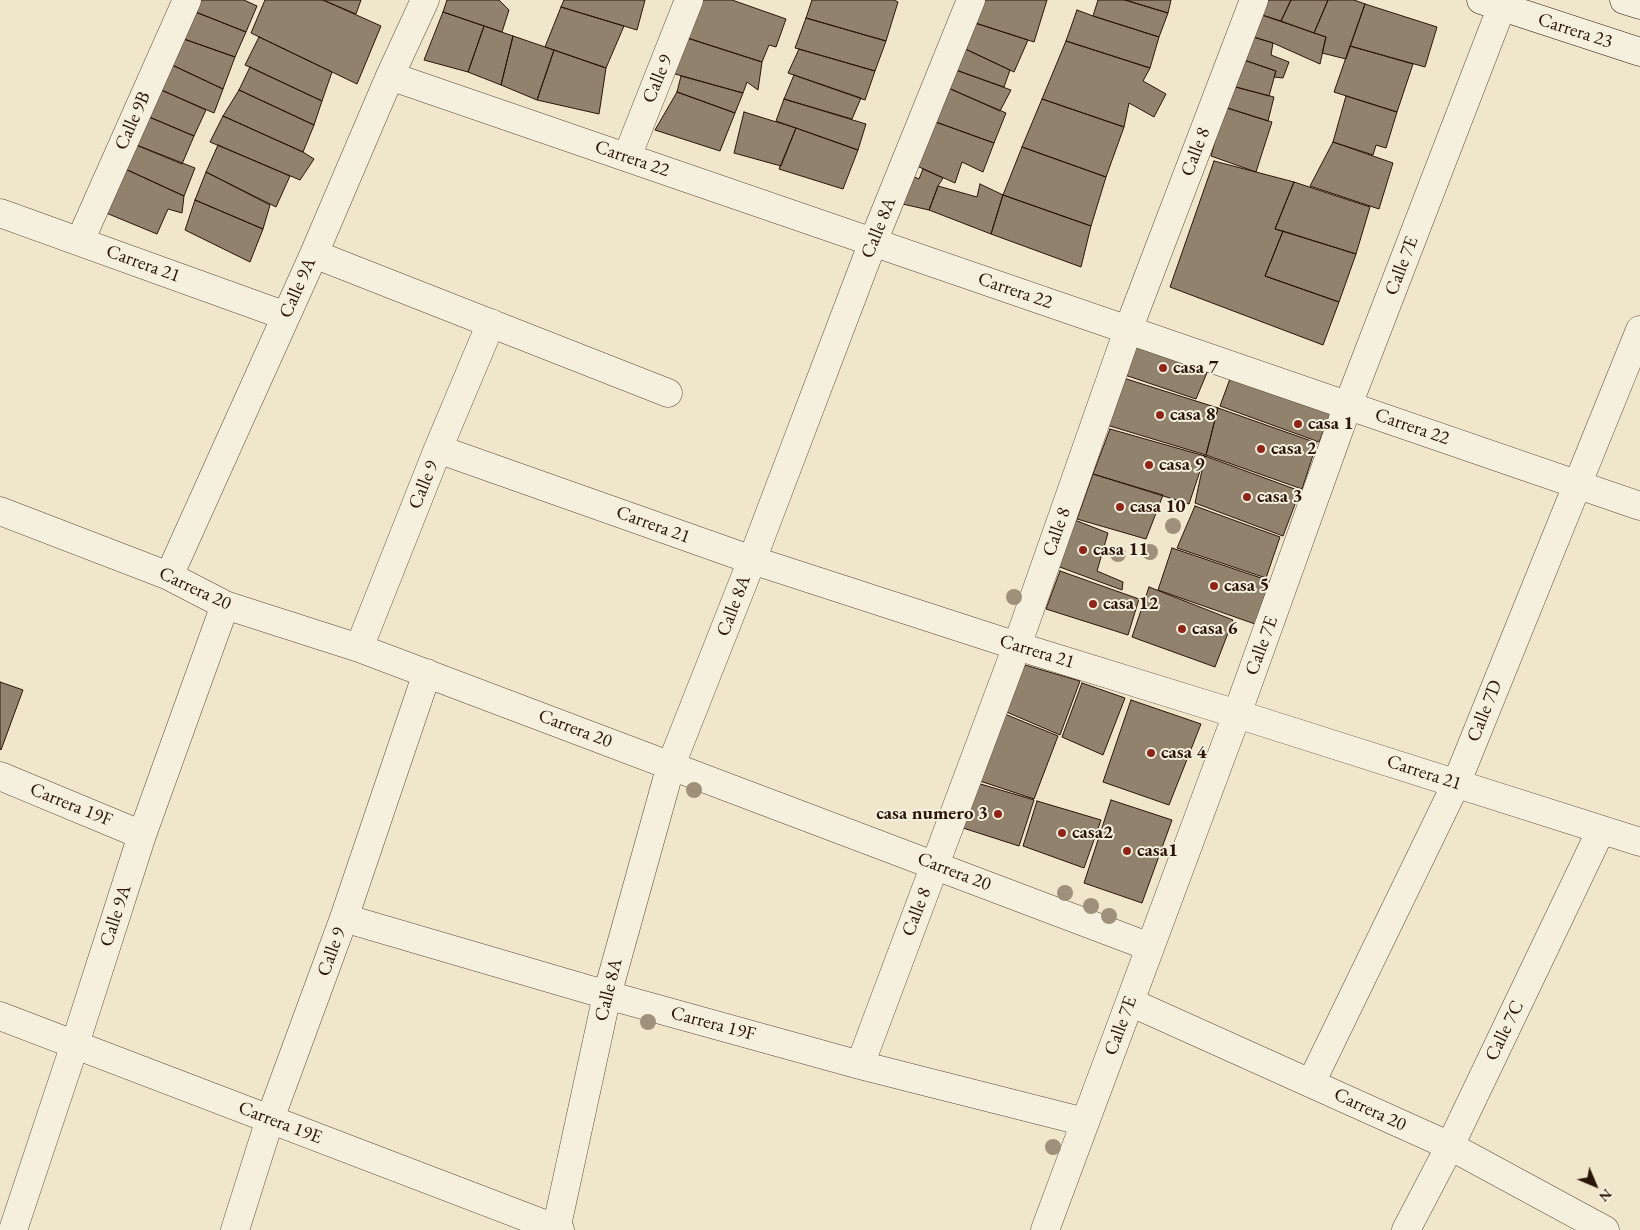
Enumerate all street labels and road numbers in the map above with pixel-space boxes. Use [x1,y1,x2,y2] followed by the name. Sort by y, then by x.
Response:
[1535,8,1615,54] street label: Carrera 23
[638,51,678,107] street label: Calle 9
[110,88,156,154] street label: Calle 9B
[1176,124,1216,180] street label: Calle 8
[592,136,672,182] street label: Carrera 22
[857,194,901,262] street label: Calle 8A
[1380,233,1424,299] street label: Calle 7E
[103,240,183,288] street label: Carrera 21
[275,254,321,322] street label: Calle 9A
[975,268,1055,314] street label: Carrera 22
[1372,404,1452,450] street label: Carrera 22
[404,457,444,513] street label: Calle 9
[613,501,693,549] street label: Carrera 21
[1038,504,1076,560] street label: Calle 8
[155,562,235,616] street label: Carrera 20
[712,572,756,640] street label: Calle 8A
[1241,613,1283,679] street label: Calle 7E
[997,630,1077,674] street label: Carrera 21
[1462,677,1508,745] street label: Calle 7D
[535,705,615,753] street label: Carrera 20
[1384,750,1464,796] street label: Carrera 21
[26,778,116,832] street label: Carrera 19F
[914,848,994,896] street label: Carrera 20
[95,882,137,950] street label: Calle 9A
[897,884,937,940] street label: Calle 8
[313,924,351,980] street label: Calle 9
[590,956,628,1024] street label: Calle 8A
[1100,993,1142,1059] street label: Calle 7E
[1481,997,1529,1065] street label: Calle 7C
[668,1002,758,1046] street label: Carrera 19F
[1330,1083,1410,1137] street label: Carrera 20
[235,1097,325,1149] street label: Carrera 19E

